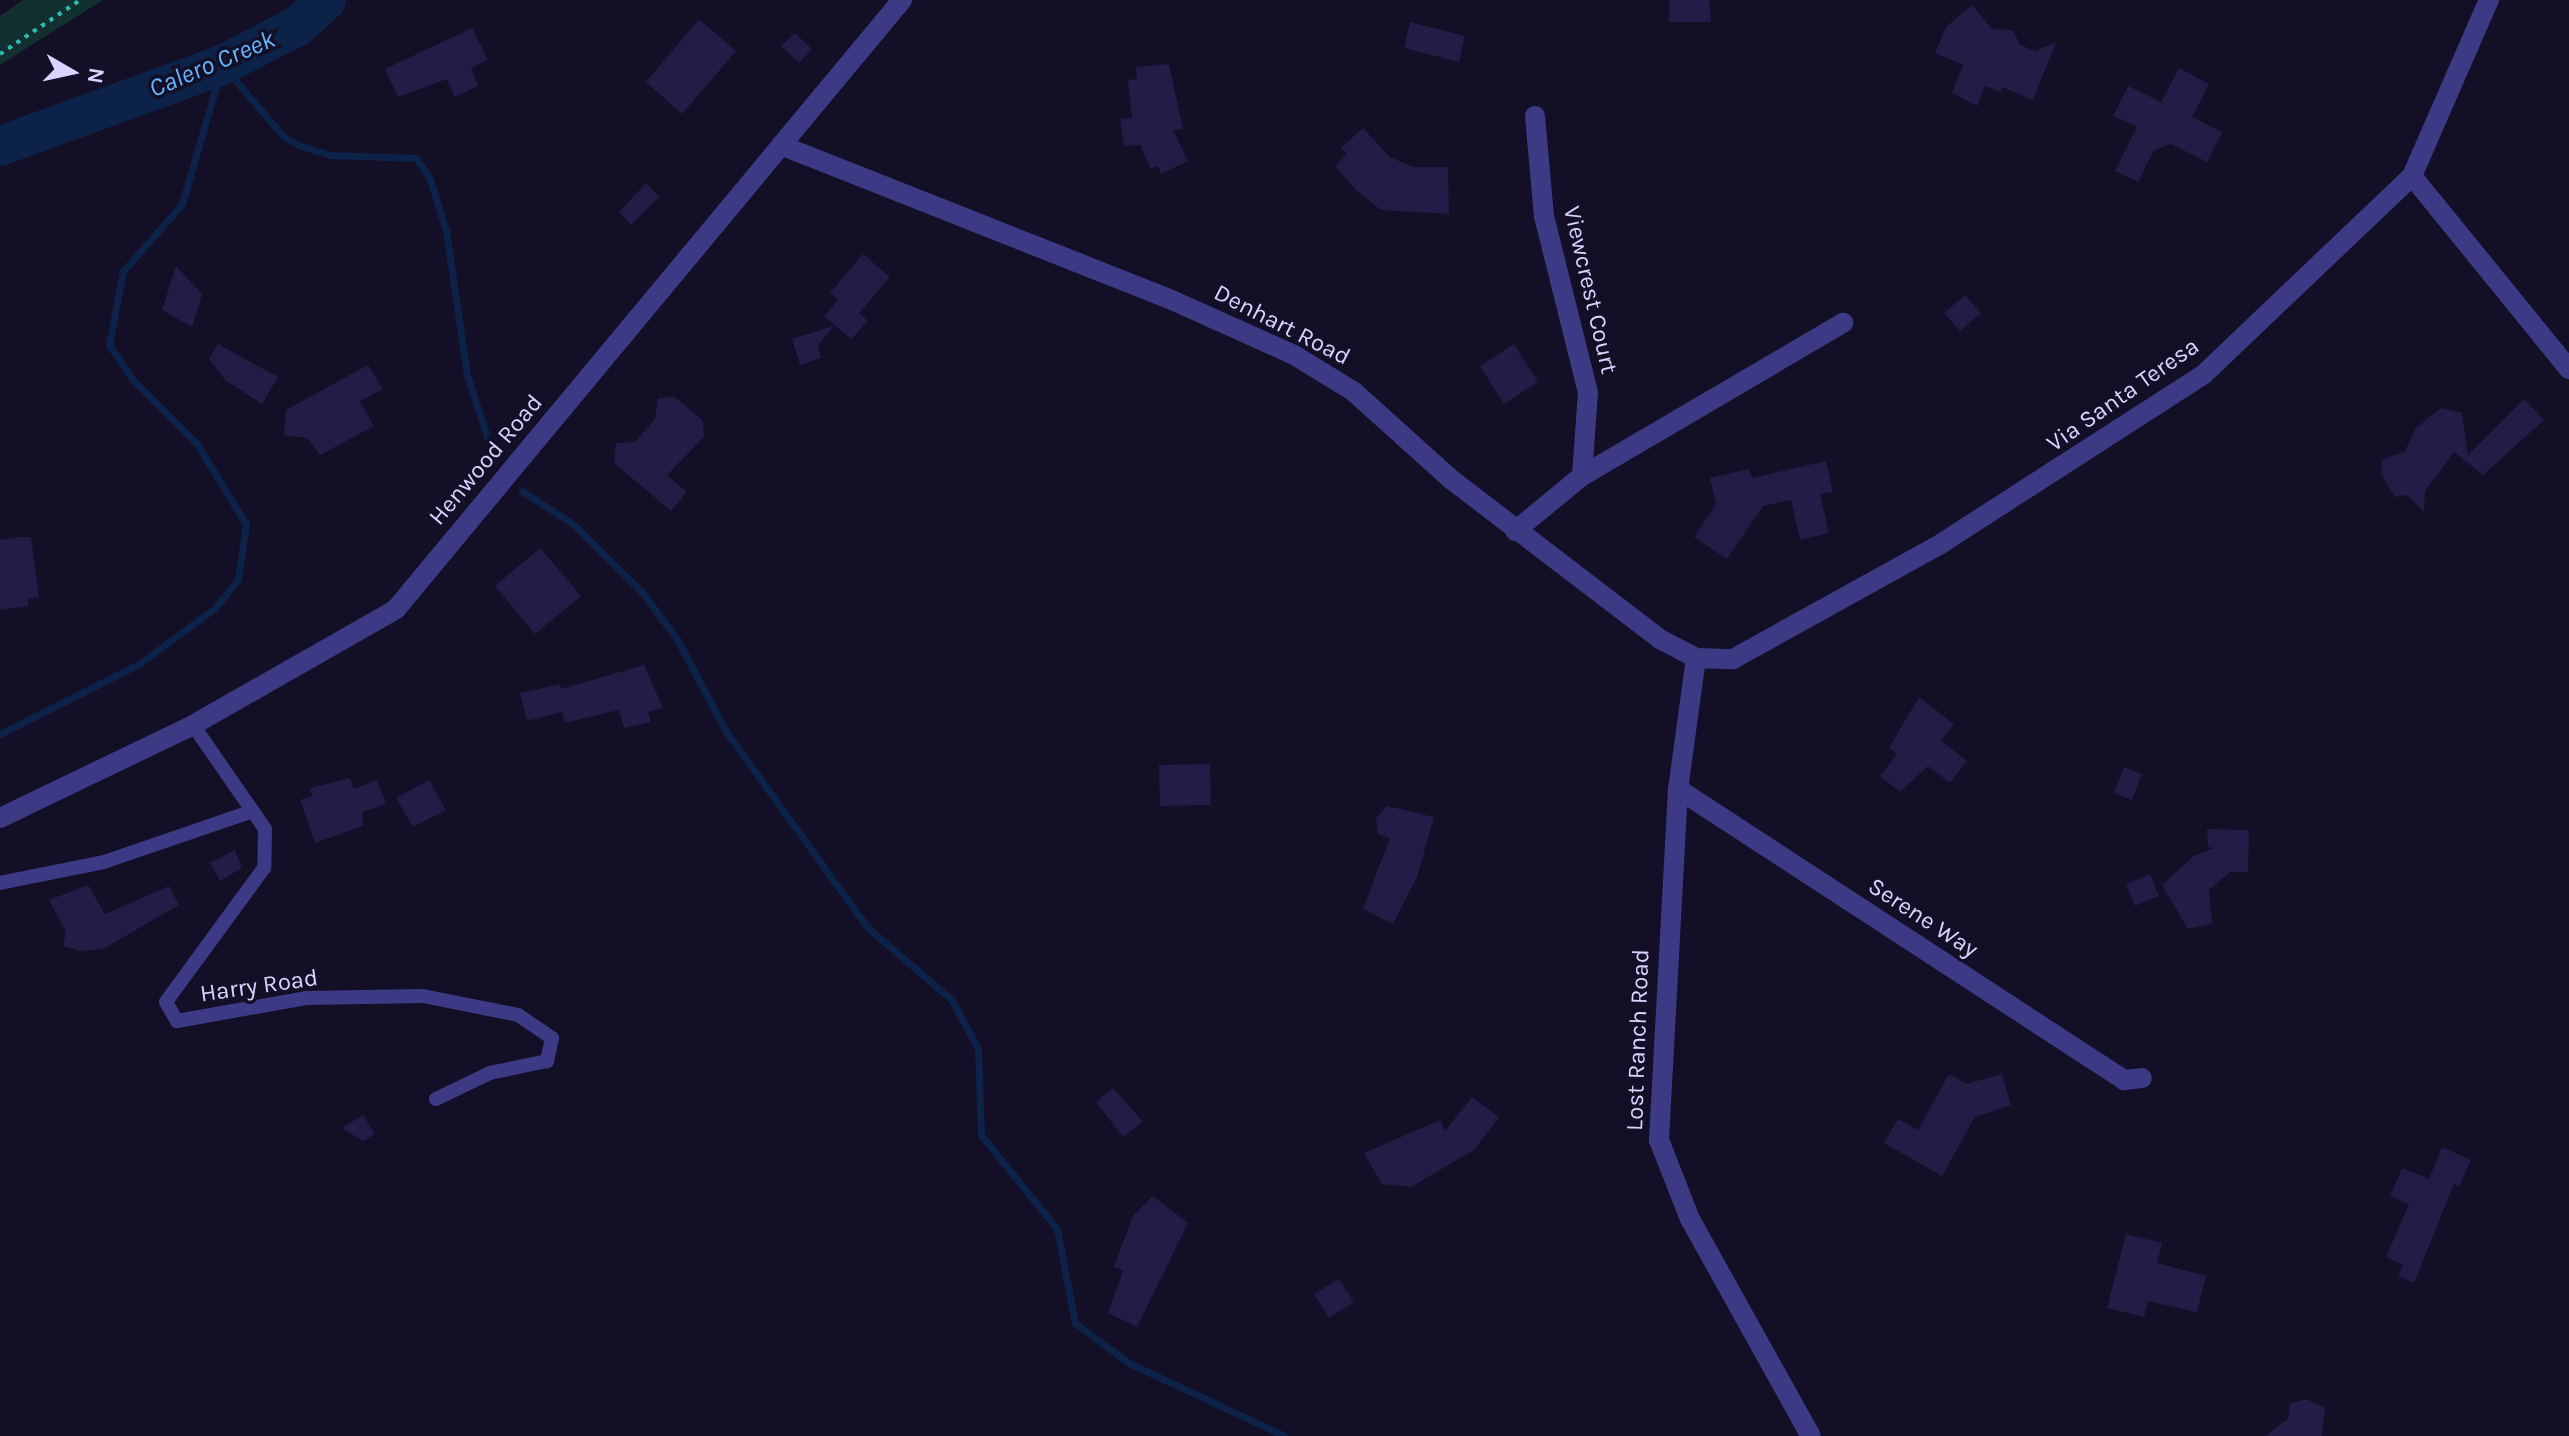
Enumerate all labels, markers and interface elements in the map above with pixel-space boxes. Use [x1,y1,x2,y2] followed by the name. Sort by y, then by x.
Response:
[144,23,280,105] water label: Calero Creek
[32,32,112,112] north arrow
[82,66,110,86] text: N
[1557,203,1623,377] street label: Viewcrest Court
[1209,278,1355,372] street label: Denhart Road
[2041,332,2205,458] street label: Via Santa Teresa
[423,389,549,531] street label: Henwood Road
[1863,872,1983,964] street label: Serene Way
[1620,949,1656,1131] street label: Lost Ranch Road
[198,963,320,1009] street label: Harry Road

